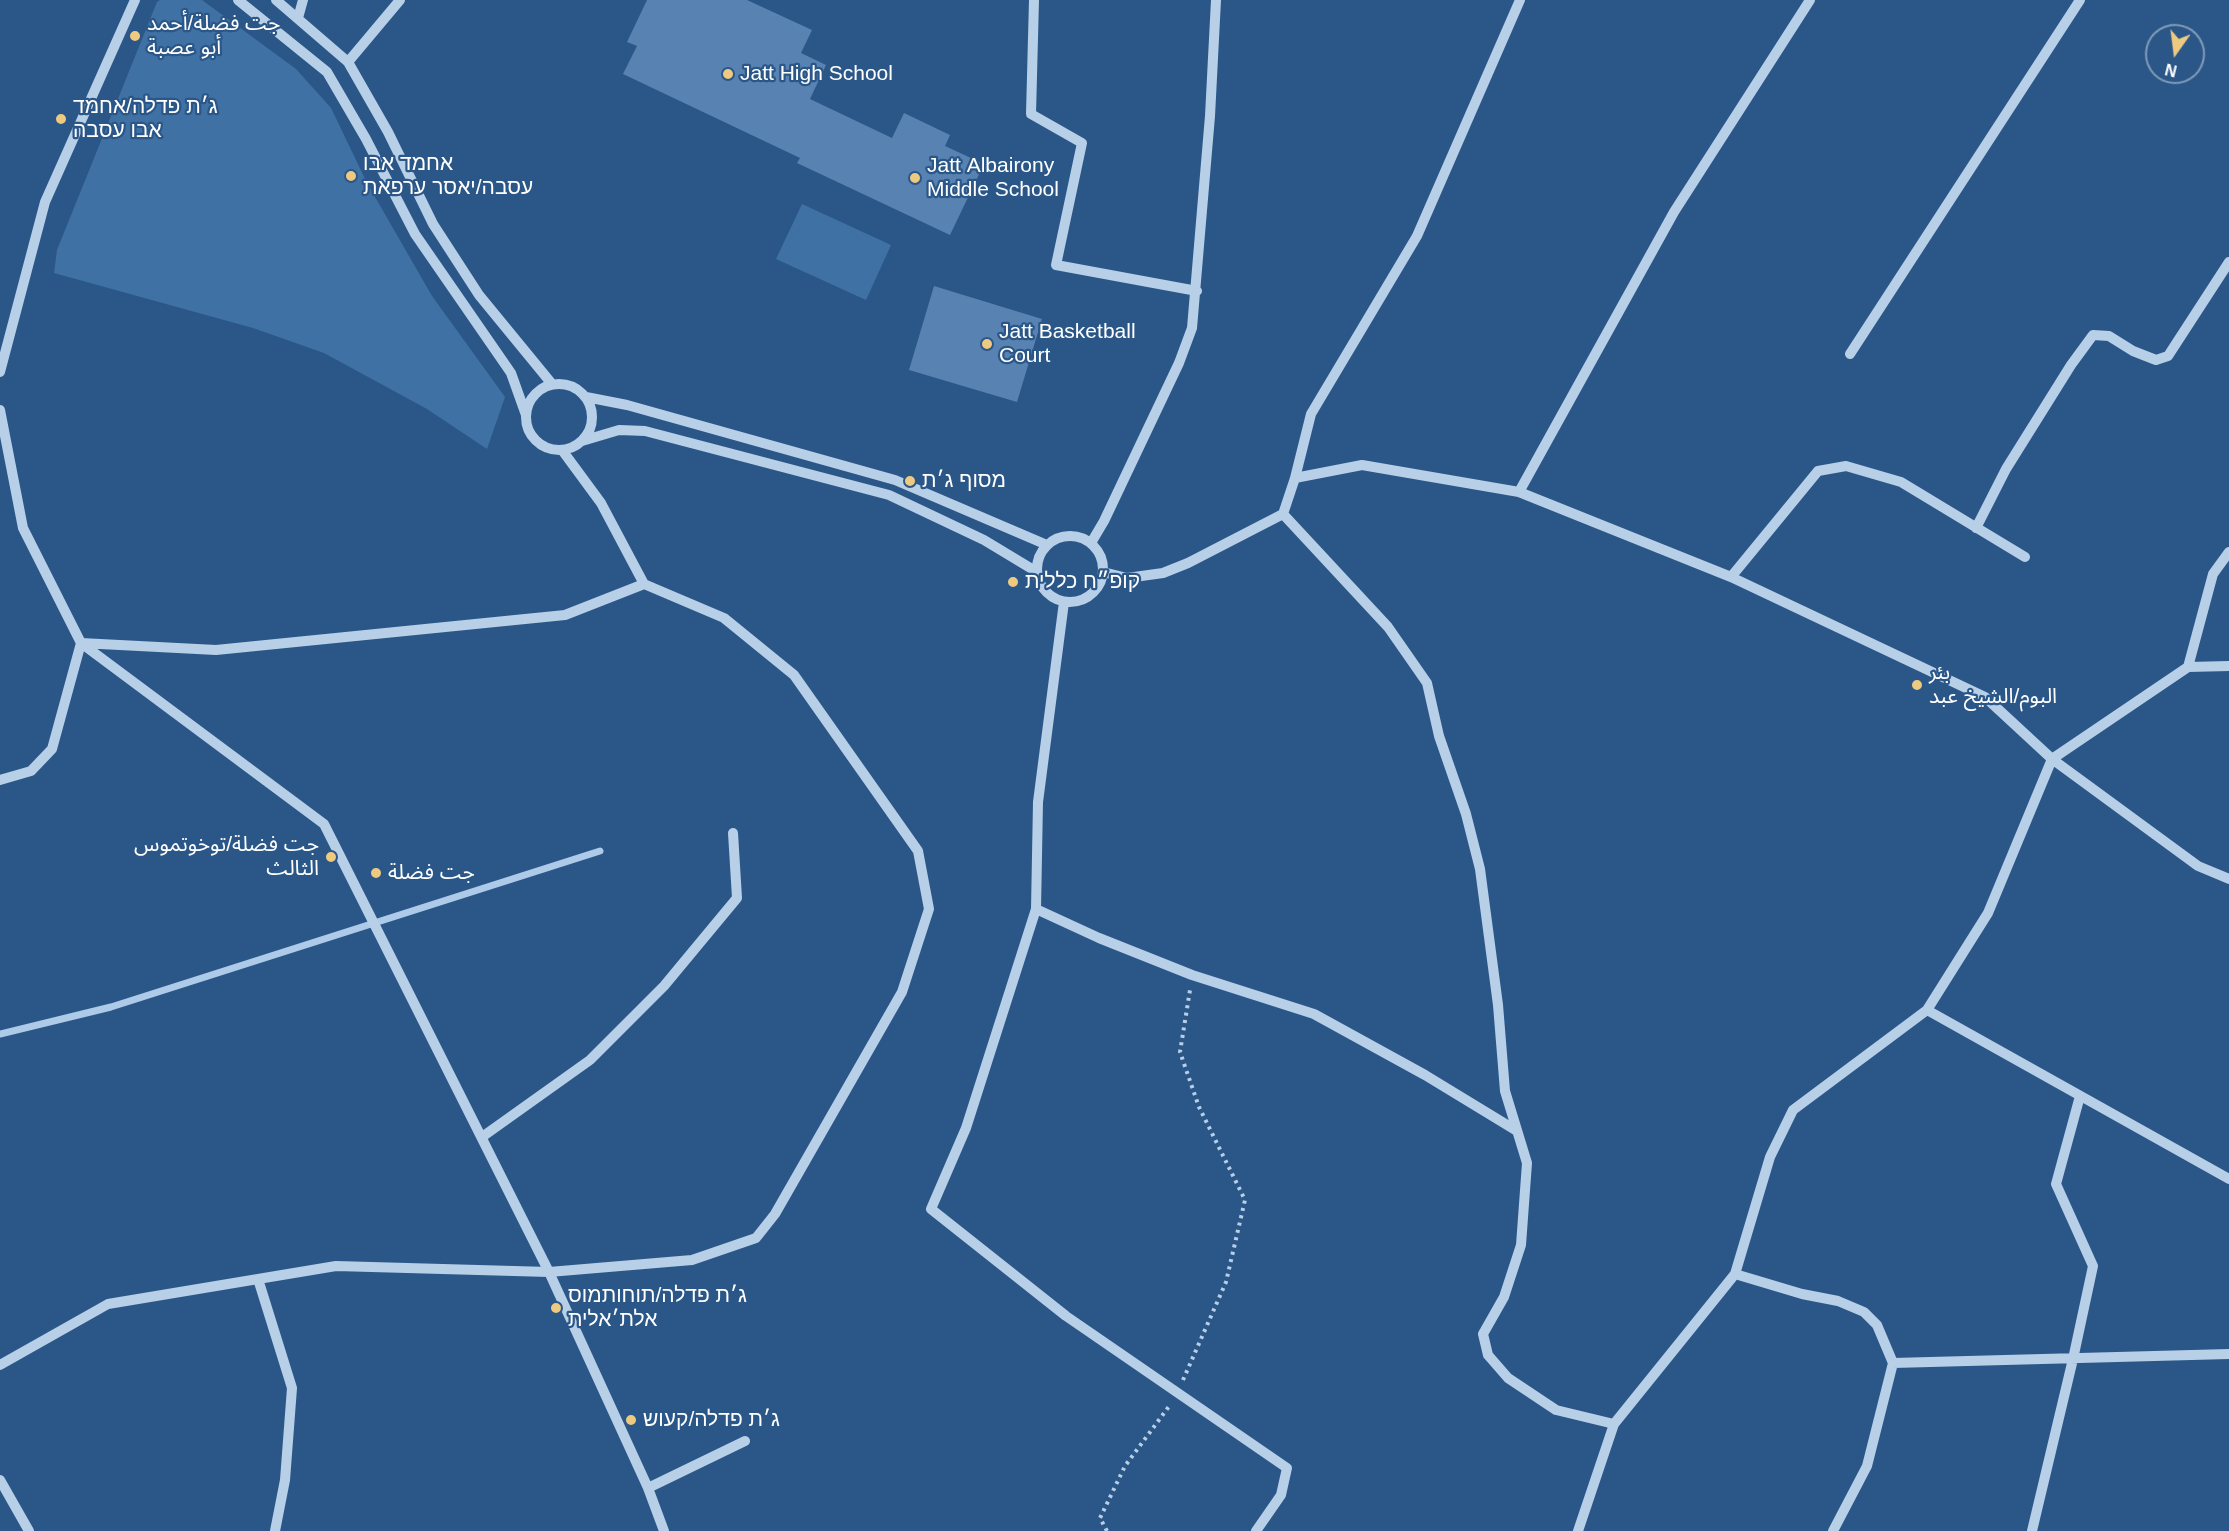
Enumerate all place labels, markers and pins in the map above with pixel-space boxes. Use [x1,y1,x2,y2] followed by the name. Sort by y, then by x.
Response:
[147,11,280,61] place label: جت فضلة/أحمد أبو عصبة
[128,29,142,43] marker: جت فضلة/أحمد أبو عصبة
[740,61,893,87] place label: Jatt High School
[721,67,735,81] marker: Jatt High School
[73,94,218,144] place label: ג׳ת פדלה/אחמד אבו עסבה
[54,112,68,126] marker: ג׳ת פדלה/אחמד אבו עסבה
[363,151,533,201] place label: אחמד אבו עסבה/יאסר ערפאת
[927,153,1059,203] place label: Jatt Albairony Middle School
[344,169,358,183] marker: אחמד אבו עסבה/יאסר ערפאת
[908,171,922,185] marker: Jatt Albairony Middle School
[999,319,1136,369] place label: Jatt Basketball Court
[980,337,994,351] marker: Jatt Basketball Court
[922,468,1006,494] place label: מסוף ג׳ת
[903,474,917,488] marker: מסוף ג׳ת
[1025,569,1140,595] place label: קופ״ח כללית
[1006,575,1020,589] marker: קופ״ח כללית
[1929,660,2057,710] place label: بئر البوم/الشيخ عبد
[1910,678,1924,692] marker: بئر البوم/الشيخ عبد
[134,832,319,882] place label: جت فضلة/توخوتموس الثالث
[324,850,338,864] marker: جت فضلة/توخوتموس الثالث
[388,860,475,886] place label: جت فضلة
[369,866,383,880] marker: جت فضلة
[568,1283,747,1333] place label: ג׳ת פדלה/תוחותמוס אלת׳אלית
[549,1301,563,1315] marker: ג׳ת פדלה/תוחותמוס אלת׳אלית
[643,1407,780,1433] place label: ג׳ת פדלה/קעוש
[624,1413,638,1427] marker: ג׳ת פדלה/קעוש

